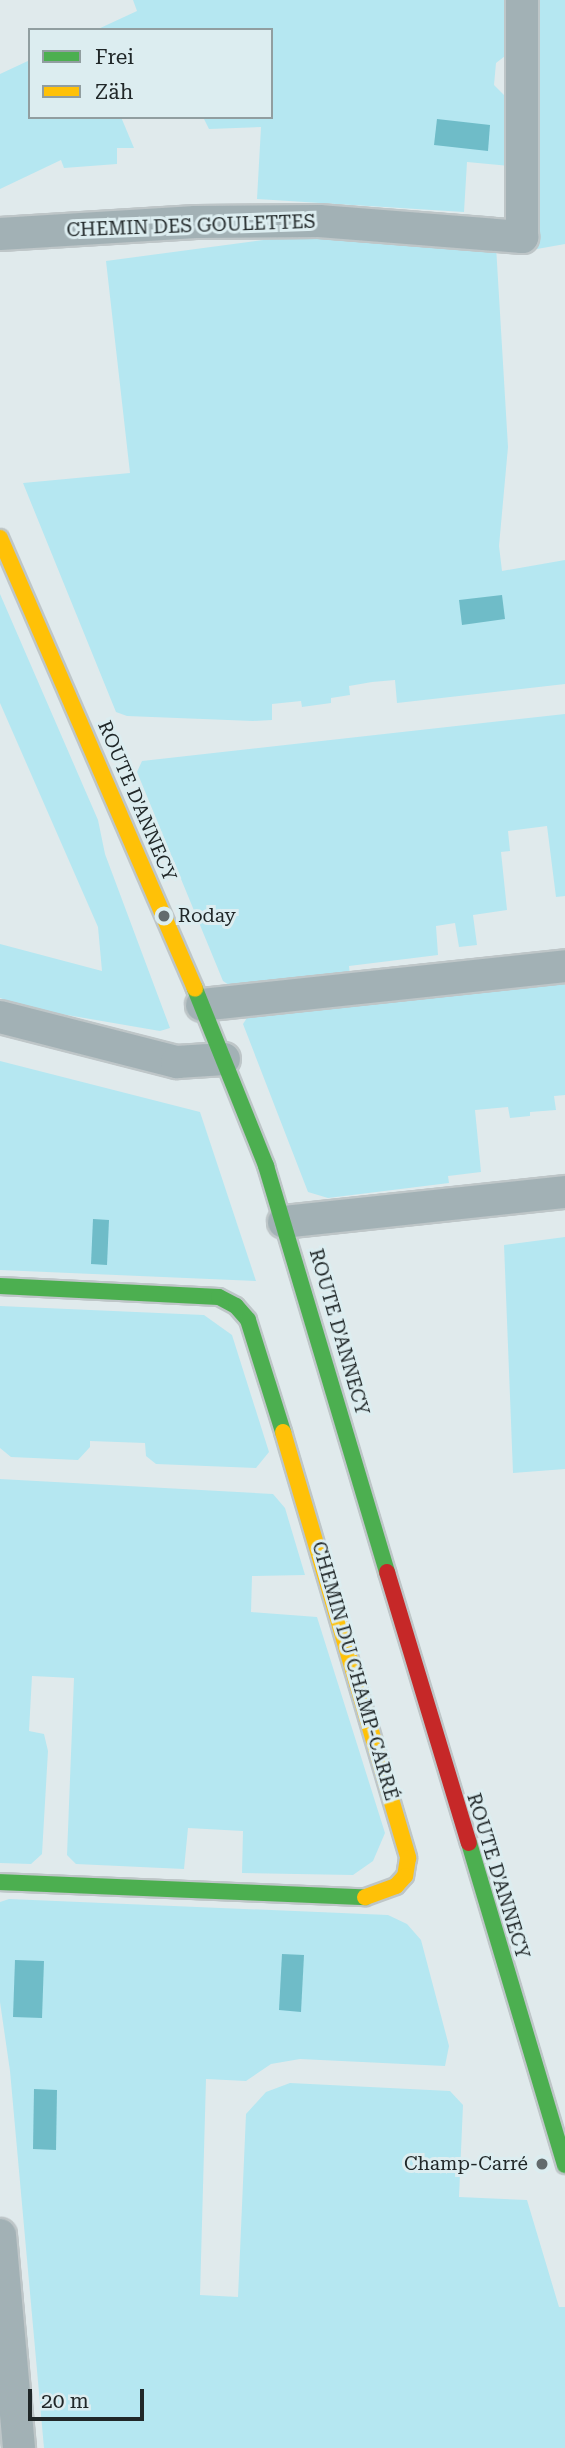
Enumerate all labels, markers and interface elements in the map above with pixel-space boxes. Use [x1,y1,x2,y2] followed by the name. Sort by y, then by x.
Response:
[28,28,273,119] legend
[95,45,134,69] text: Frei
[95,80,133,104] text: Zäh
[66,210,316,242] street label: CHEMIN DES GOULETTES
[93,717,181,885] street label: ROUTE D'ANNECY
[178,905,236,927] place label: Roday
[156,908,172,924] marker: Roday
[304,1246,374,1418] street label: ROUTE D'ANNECY
[307,1539,403,1803] street label: CHEMIN DU CHAMP-CARRÉ
[462,1790,534,1962] street label: ROUTE D'ANNECY
[404,2153,528,2175] place label: Champ-Carré
[534,2156,550,2172] marker: Champ-Carré
[32,2374,147,2418] scale bar
[41,2389,89,2413] text: 20 m

